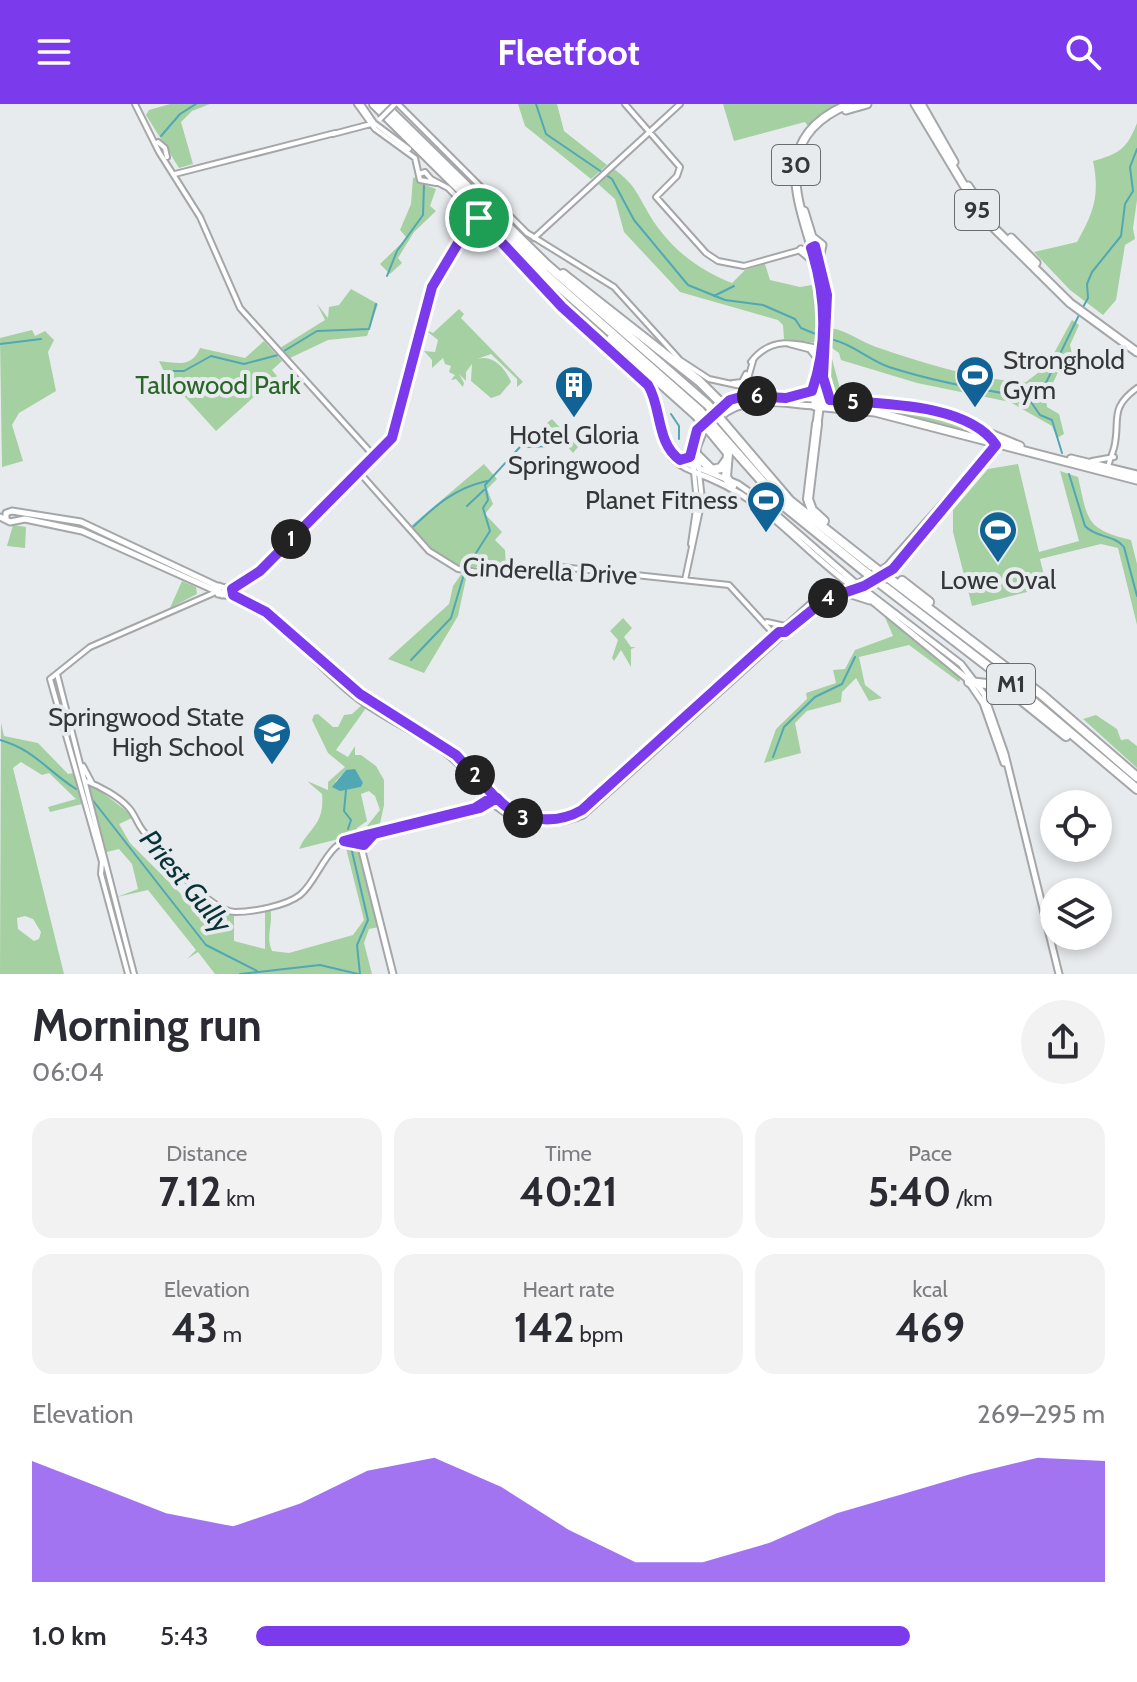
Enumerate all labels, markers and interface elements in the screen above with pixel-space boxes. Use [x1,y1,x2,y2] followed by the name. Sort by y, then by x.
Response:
[32,30,76,74] icon: menu
[497,30,640,74] text: Fleetfoot
[1061,30,1105,74] icon: search
[772,145,820,185] road number: 30
[445,184,513,252] pin
[955,190,999,230] road number: 95
[457,196,501,240] icon: arrive
[1003,344,1125,406] place label: Stronghold Gym
[954,354,996,409] sports icon: Stronghold Gym
[553,364,595,419] building icon: Hotel Gloria Springwood
[135,369,301,401] park label: Tallowood Park
[737,376,777,416] pin: 6
[751,382,763,409] text: 6
[833,382,873,422] pin: 5
[847,388,859,415] text: 5
[508,419,640,481] place label: Hotel Gloria Springwood
[745,479,787,534] sports icon: Planet Fitness
[585,484,738,516] place label: Planet Fitness
[977,509,1019,564] sports icon: Lowe Oval
[271,519,311,559] pin: 1
[287,525,295,552] text: 1
[462,550,638,592] street label: Cinderella Drive
[940,564,1056,596] place label: Lowe Oval
[808,578,848,618] pin: 4
[821,584,835,611] text: 4
[987,664,1035,704] road number: M1
[48,701,244,763] place label: Springwood State High School
[251,711,293,766] school or university icon: Springwood State High School
[455,755,495,795] pin: 2
[469,761,481,788] text: 2
[1040,790,1112,950] map controls
[1040,790,1112,862] button: locate
[503,798,543,838] pin: 3
[517,804,529,831] text: 3
[133,823,240,940] water label: Priest Gully
[1040,878,1112,950] button: layers
[32,999,262,1052] text: Morning run
[1021,1000,1105,1084] button: share
[32,1056,104,1088] text: 06:04
[166,1140,247,1167] text: Distance
[545,1140,592,1167] text: Time
[908,1140,952,1167] text: Pace
[158,1167,221,1216] text: 7.12
[520,1167,617,1216] text: 40:21
[868,1167,951,1216] text: 5:40
[221,1185,255,1212] text: km
[951,1185,992,1212] text: /km
[164,1276,250,1303] text: Elevation
[522,1276,615,1303] text: Heart rate
[913,1276,948,1303] text: kcal
[172,1303,218,1352] text: 43
[514,1303,575,1352] text: 142
[895,1303,965,1352] text: 469
[218,1321,242,1348] text: m
[575,1321,623,1348] text: bpm
[32,1398,134,1430] text: Elevation
[977,1398,1105,1430] text: 269–295 m
[32,1620,107,1652] text: 1.0 km
[160,1620,209,1652] text: 5:43

